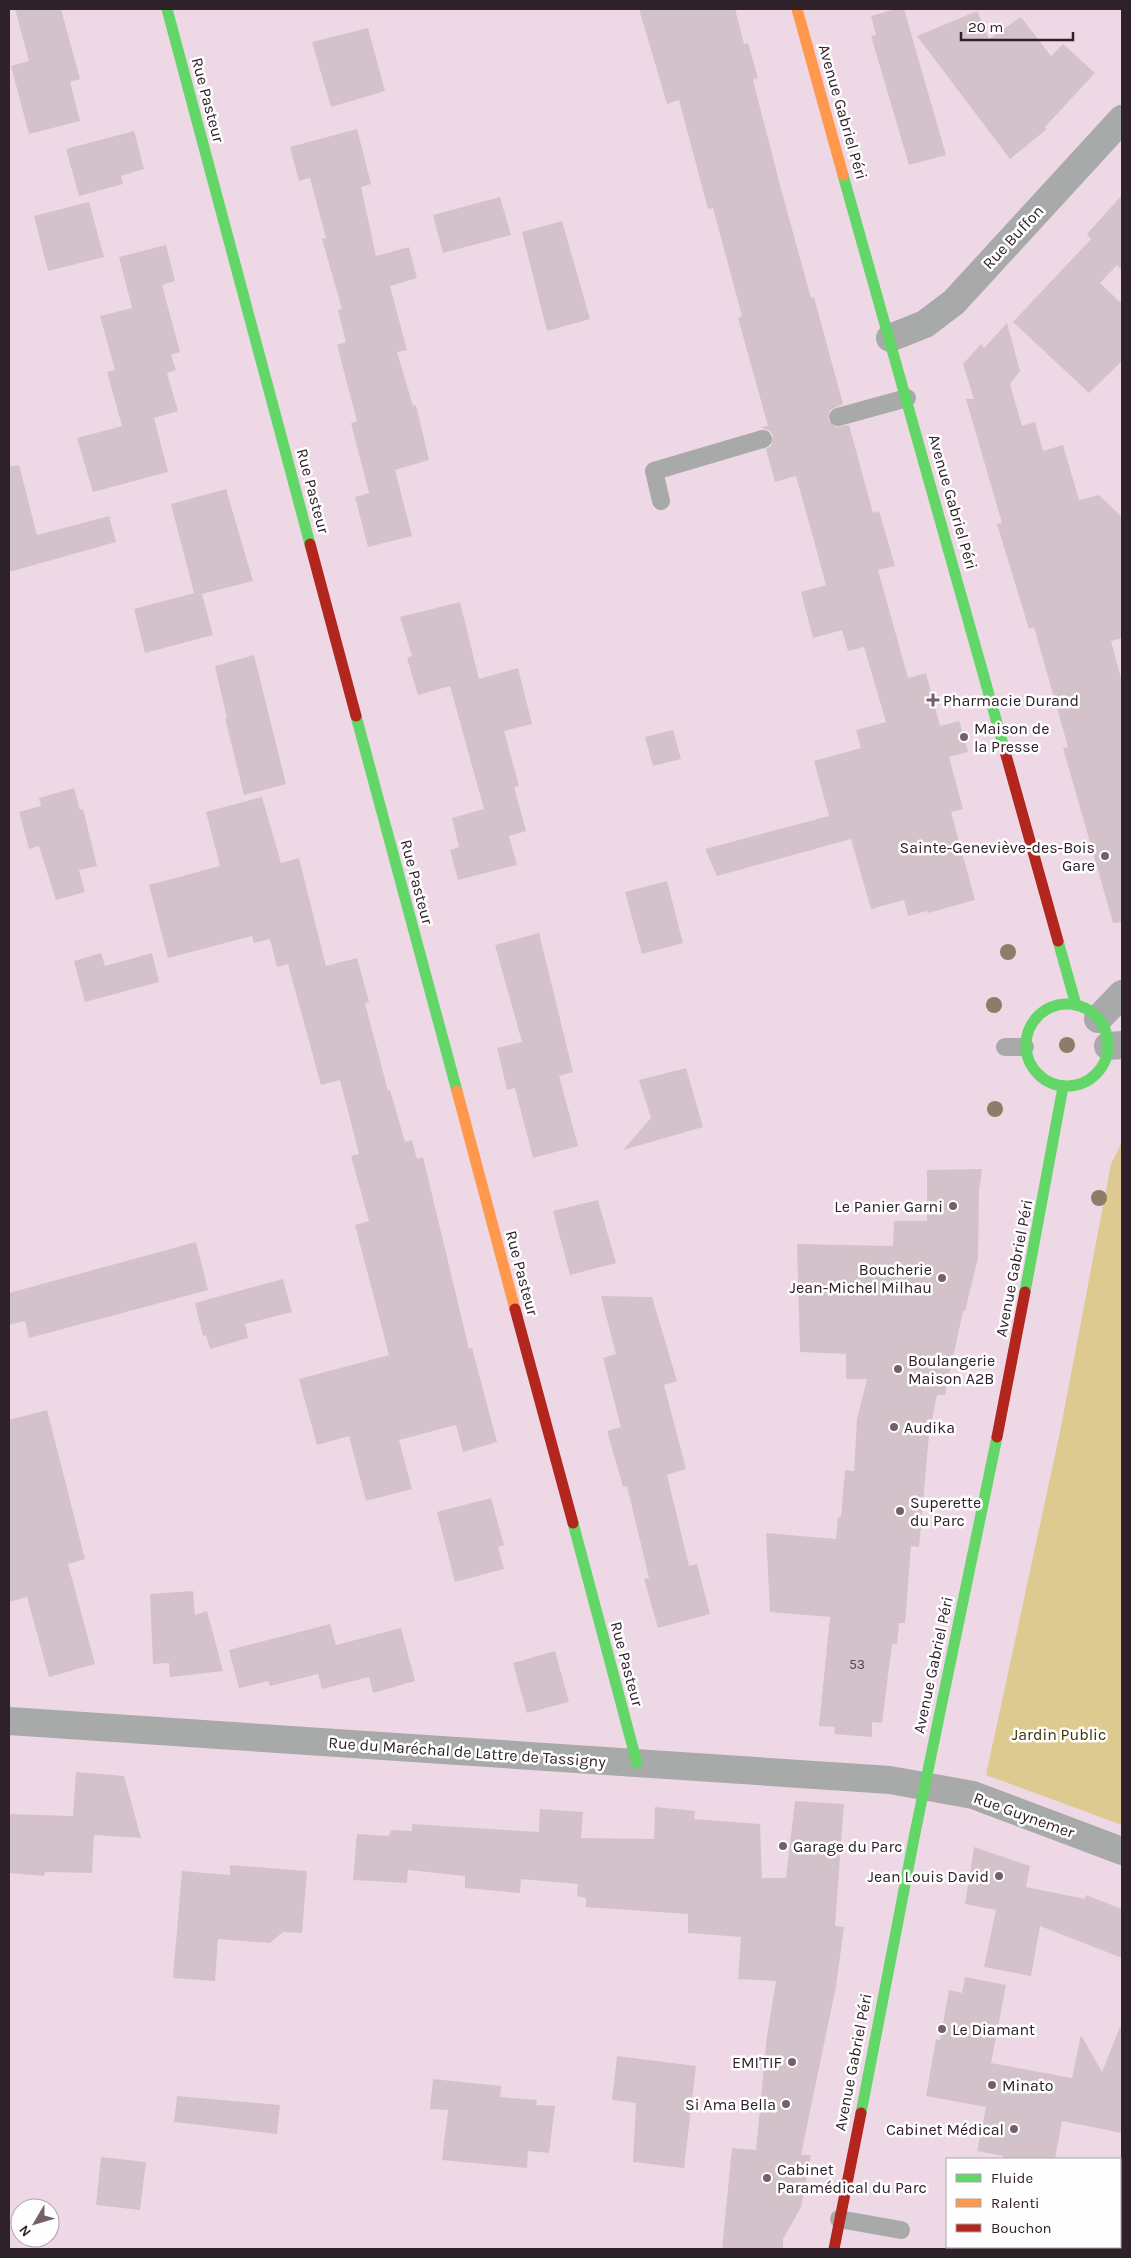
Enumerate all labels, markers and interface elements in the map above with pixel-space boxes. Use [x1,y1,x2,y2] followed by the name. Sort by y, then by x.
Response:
[961,10,1074,42] scale bar
[968,18,1003,36] text: 20 m
[815,42,871,182] street label: Avenue Gabriel Péri
[188,55,229,145] street label: Rue Pasteur
[979,201,1047,273] street label: Rue Buffon
[925,432,981,572] street label: Avenue Gabriel Péri
[293,446,334,536] street label: Rue Pasteur
[943,691,1079,710] place label: Pharmacie Durand
[927,694,939,706] marker: Pharmacie Durand
[974,719,1049,756] place label: Maison de la Presse
[958,731,970,743] marker: Maison de la Presse
[397,837,438,927] street label: Rue Pasteur
[900,838,1095,875] place label: Sainte-Geneviève-des-Bois Gare
[1099,850,1111,862] marker: Sainte-Geneviève-des-Bois Gare
[834,1197,943,1216] place label: Le Panier Garni
[991,1198,1037,1338] street label: Avenue Gabriel Péri
[947,1200,959,1212] marker: Le Panier Garni
[502,1228,543,1318] street label: Rue Pasteur
[790,1260,932,1297] place label: Boucherie Jean-Michel Milhau
[936,1272,948,1284] marker: Boucherie Jean-Michel Milhau
[908,1351,995,1388] place label: Boulangerie Maison A2B
[892,1363,904,1375] marker: Boulangerie Maison A2B
[904,1418,955,1437] place label: Audika
[888,1421,900,1433] marker: Audika
[910,1493,981,1530] place label: Superette du Parc
[894,1505,906,1517] marker: Superette du Parc
[909,1595,957,1735] street label: Avenue Gabriel Péri
[607,1619,648,1709] street label: Rue Pasteur
[849,1656,865,1673] house number: 53
[1012,1725,1106,1744] park label: Jardin Public
[328,1733,607,1771] street label: Rue du Maréchal de Lattre de Tassigny
[971,1788,1077,1842] street label: Rue Guynemer
[793,1837,902,1856] place label: Garage du Parc
[777,1840,789,1852] marker: Garage du Parc
[868,1867,989,1886] place label: Jean Louis David
[993,1870,1005,1882] marker: Jean Louis David
[830,1992,876,2132] street label: Avenue Gabriel Péri
[952,2020,1035,2039] place label: Le Diamant
[936,2023,948,2035] marker: Le Diamant
[732,2053,782,2072] place label: EMI'TIF
[786,2056,798,2068] marker: EMI'TIF
[1002,2076,1054,2095] place label: Minato
[986,2079,998,2091] marker: Minato
[685,2095,776,2114] place label: Si Ama Bella
[780,2098,792,2110] marker: Si Ama Bella
[886,2120,1004,2139] place label: Cabinet Médical
[1008,2123,1020,2135] marker: Cabinet Médical
[946,2158,1121,2248] legend
[777,2160,927,2197] place label: Cabinet Paramédical du Parc
[991,2169,1033,2187] text: Fluide
[761,2172,773,2184] marker: Cabinet Paramédical du Parc
[991,2194,1040,2212] text: Ralenti
[10,2198,60,2248] north arrow
[991,2219,1052,2237] text: Bouchon
[15,2222,35,2240] text: N

